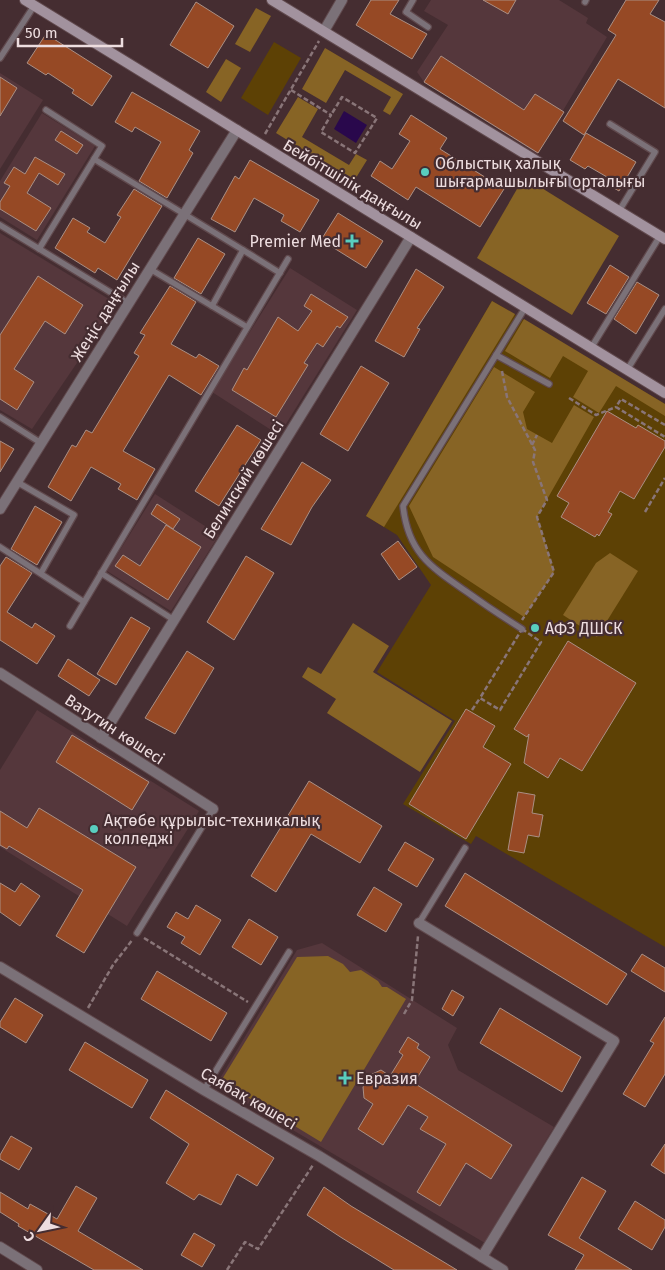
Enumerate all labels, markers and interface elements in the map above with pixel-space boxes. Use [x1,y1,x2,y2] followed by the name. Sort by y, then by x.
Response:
[18,15,121,47] scale bar
[25,24,58,42] text: 50 m
[280,135,426,234] street label: Бейбітшілік даңғылы
[435,154,646,191] place label: Облыстық халық шығармашылығы орталығы
[419,166,431,178] marker: Облыстық халық шығармашылығы орталығы
[250,232,341,251] place label: Premier Med
[345,234,359,248] marker: Premier Med
[67,258,144,365] street label: Жеңіс даңғылы
[199,416,288,542] street label: Белинский көшесі
[545,619,623,638] place label: АФЗ ДШСК
[529,622,541,634] marker: АФЗ ДШСК
[61,690,168,769] street label: Ватутин көшесі
[104,811,320,848] place label: Ақтөбе құрылыс-техникалық колледжі
[88,823,100,835] marker: Ақтөбе құрылыс-техникалық колледжі
[197,1063,300,1134] street label: Саябақ көшесі
[356,1069,418,1088] place label: Евразия
[338,1071,352,1085] marker: Евразия
[15,1205,65,1255] north arrow
[20,1229,39,1245] text: С

